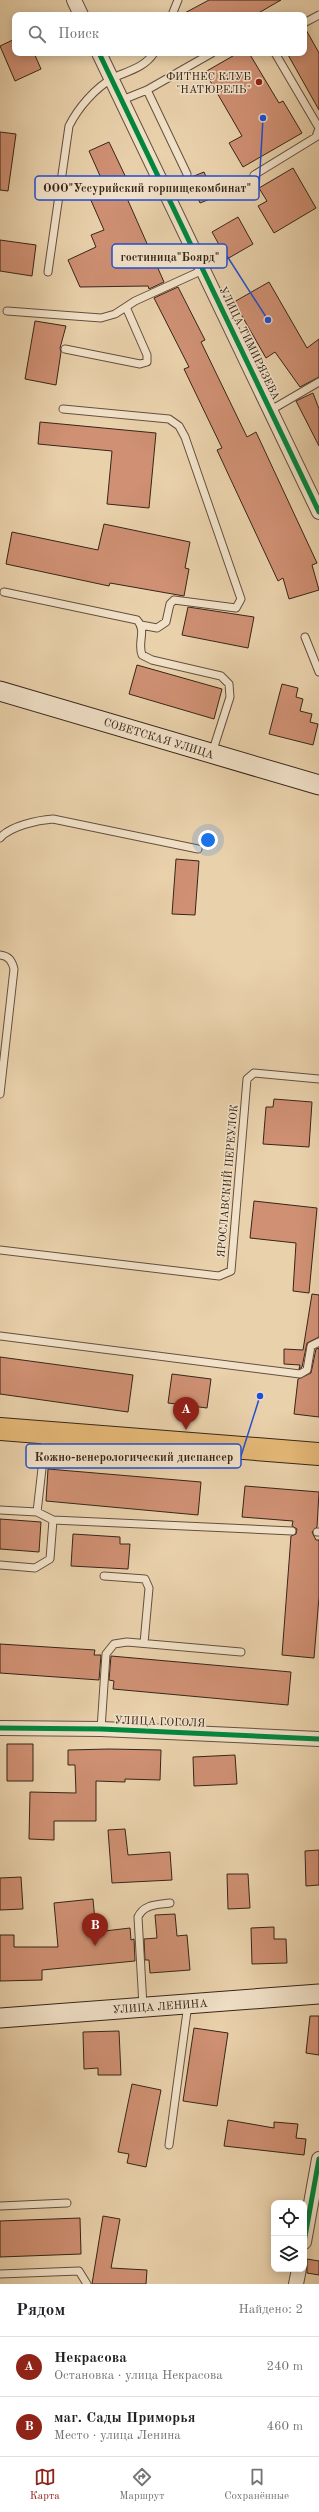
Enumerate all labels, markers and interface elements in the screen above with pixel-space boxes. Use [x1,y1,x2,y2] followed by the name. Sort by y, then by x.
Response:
[12,12,307,56] search box
[26,23,48,45] icon: search
[58,27,99,42] text: Поиск
[166,72,251,96] place label: ФИТНЕС КЛУБ "НАТЮРЕЛЬ"
[254,77,264,87] marker: ФИТНЕС КЛУБ "НАТЮРЕЛЬ"
[35,176,259,200] callout: ООО"Уссурийский горпищекомбинат"
[43,183,251,195] text: ООО"Уссурийский горпищекомбинат"
[112,244,227,268] callout: гостиница"Боярд"
[121,252,219,264] text: гостиница"Боярд"
[216,285,281,403] street label: УЛИЦА ТИМИРЯЗЕВА
[102,717,216,762] street label: СОВЕТСКАЯ УЛИЦА
[198,830,218,850] your location
[214,1104,241,1258] street label: ЯРОСЛАВСКИЙ ПЕРЕУЛОК
[173,1397,199,1430] pin: A
[26,1444,241,1468] callout: Кожно-венерологический диспансер
[35,1452,233,1464] text: Кожно-венерологический диспансер
[114,1715,206,1730] street label: УЛИЦА ГОГОЛЯ
[82,1913,108,1946] pin: B
[112,1999,209,2016] street label: УЛИЦА ЛЕНИНА
[271,2200,307,2272] map controls
[271,2200,307,2236] button: locate
[271,2236,307,2272] button: layers
[16,2302,65,2319] text: Рядом
[239,2303,303,2316] text: Найдено: 2
[54,2351,127,2366] text: Некрасова
[24,2360,34,2373] text: A
[266,2360,303,2373] text: 240 m
[54,2369,223,2382] text: Остановка · улица Некрасова
[54,2411,196,2426] text: маг. Сады Приморья
[24,2420,34,2433] text: B
[266,2420,303,2433] text: 460 m
[54,2429,181,2442] text: Место · улица Ленина
[30,2466,60,2504] tab: Карта
[119,2466,165,2504] tab: Маршрут
[224,2466,289,2504] tab: Сохранённые

